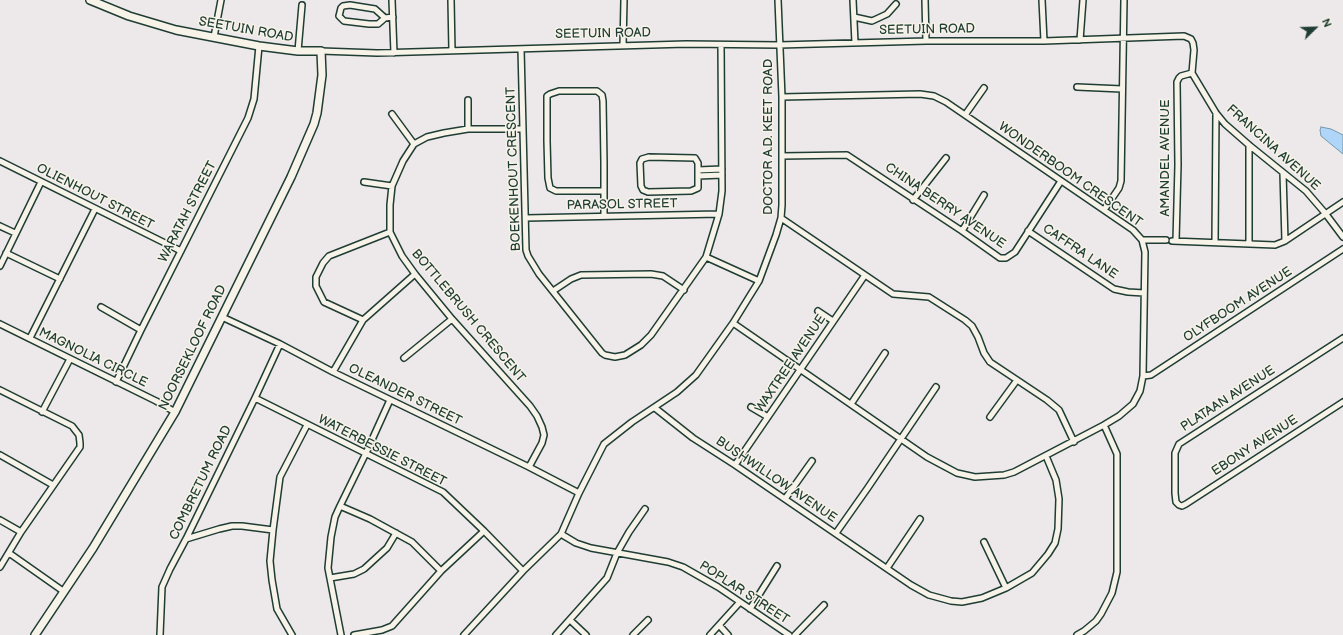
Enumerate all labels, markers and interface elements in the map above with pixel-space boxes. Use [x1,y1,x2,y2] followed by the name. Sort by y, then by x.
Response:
[1295,8,1335,48] north arrow
[197,14,295,46] street label: SEETUIN ROAD
[1319,17,1334,29] text: N
[879,21,975,39] street label: SEETUIN ROAD
[555,25,651,43] street label: SEETUIN ROAD
[761,59,777,215] street label: DOCTOR A.D. KEET ROAD
[503,86,525,252] street label: BOEKENHOUT CRESCENT
[1158,99,1174,217] street label: AMANDEL AVENUE
[1223,102,1323,194] street label: FRANCINA AVENUE
[995,119,1145,231] street label: WONDERBOOM CRESCENT
[156,159,220,265] street label: WARATAH STREET
[882,160,1008,252] street label: CHINA BERRY AVENUE
[34,161,156,233] street label: OLIENHOUT STREET
[566,196,678,214] street label: PARASOL STREET
[1040,221,1120,283] street label: CAFFRA LANE
[408,246,528,386] street label: BOTTLEBRUSH CRESCENT
[1181,264,1295,346] street label: OLYFBOOM AVENUE
[156,283,230,413] street label: NOORSEKLOOF ROAD
[752,312,830,416] street label: WAXTREE AVENUE
[36,325,150,391] street label: MAGNOLIA CIRCLE
[346,361,464,429] street label: OLEANDER STREET
[1178,363,1278,435] street label: PLATAAN AVENUE
[315,412,449,490] street label: WATERBESSIE STREET
[1209,412,1301,480] street label: EBONY AVENUE
[167,423,235,543] street label: COMBRETUM ROAD
[713,434,839,526] street label: BUSHWILLOW AVENUE
[696,558,792,628] street label: POPLAR STREET

